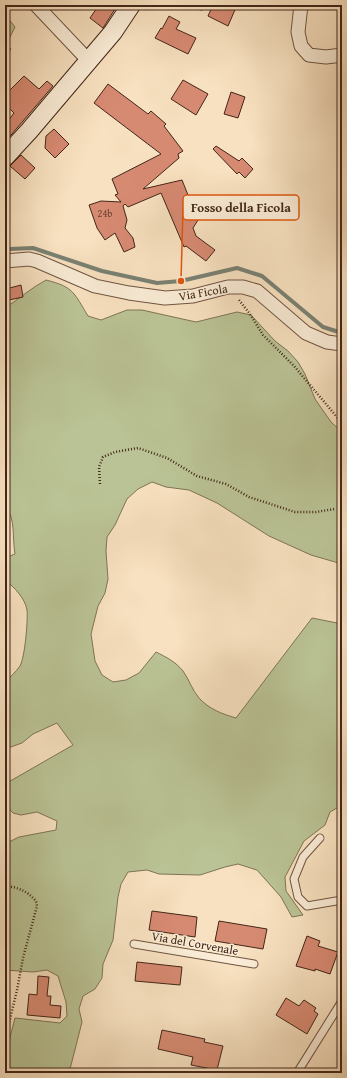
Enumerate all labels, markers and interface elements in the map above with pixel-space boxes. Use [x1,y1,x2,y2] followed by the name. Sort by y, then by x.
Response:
[183,195,299,220] callout: Fosso della Ficola
[191,198,291,217] text: Fosso della Ficola
[98,206,112,221] house number: 24b
[177,279,229,305] street label: Via Ficola
[150,927,240,959] street label: Via del Corvenale

